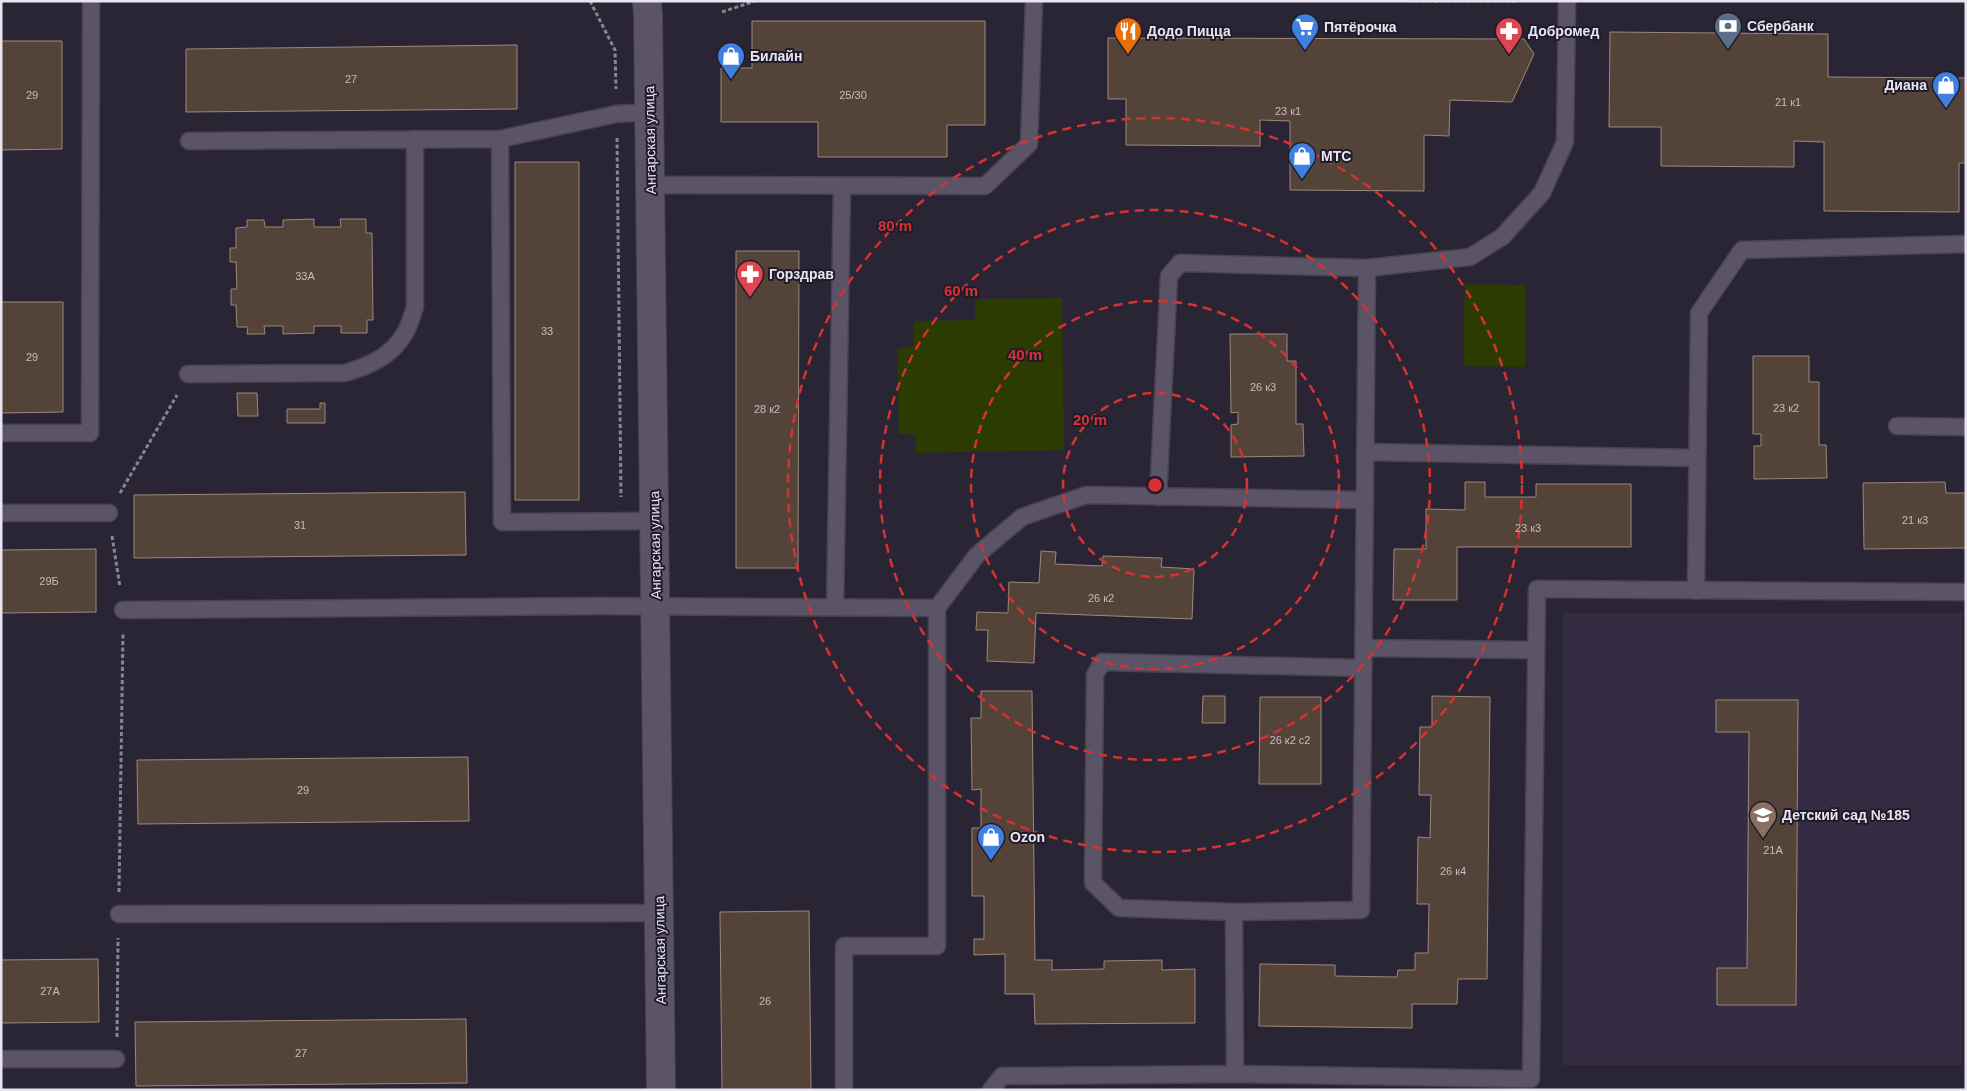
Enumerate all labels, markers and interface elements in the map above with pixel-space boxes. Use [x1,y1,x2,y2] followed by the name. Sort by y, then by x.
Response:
[1713,11,1743,50] bank icon: Сбербанк
[1290,12,1320,51] supermarket icon: Пятёрочка
[1113,16,1143,55] restaurant icon: Додо Пицца
[1494,16,1524,55] pharmacy icon: Добромед
[1747,18,1815,34] place label: Сбербанк
[1324,19,1397,35] place label: Пятёрочка
[1147,23,1231,39] place label: Додо Пицца
[1528,23,1599,39] place label: Добромед
[716,41,746,80] shop icon: Билайн
[750,48,802,64] place label: Билайн
[1931,70,1961,109] shop icon: Диана
[345,73,357,85] house number: 27
[1884,77,1927,93] place label: Диана
[641,85,659,194] street label: Ангарская улица
[26,89,38,101] house number: 29
[839,89,867,101] house number: 25/30
[1775,96,1801,108] house number: 21 к1
[1275,105,1301,117] house number: 23 к1
[1287,141,1317,180] shop icon: МТС
[1321,148,1351,164] place label: МТС
[878,217,912,234] text: 80 m
[735,259,765,298] pharmacy icon: Горздрав
[769,266,834,282] place label: Горздрав
[295,270,315,282] house number: 33А
[944,282,978,299] text: 60 m
[541,325,553,337] house number: 33
[1008,346,1042,363] text: 40 m
[26,351,38,363] house number: 29
[1250,381,1276,393] house number: 26 к3
[1773,402,1799,414] house number: 23 к2
[754,403,780,415] house number: 28 к2
[1073,411,1107,428] text: 20 m
[1146,476,1164,494] centre of rings
[646,490,664,599] street label: Ангарская улица
[1902,514,1928,526] house number: 21 к3
[294,519,306,531] house number: 31
[1515,522,1541,534] house number: 23 к3
[39,575,59,587] house number: 29Б
[1088,592,1114,604] house number: 26 к2
[1270,734,1310,746] house number: 26 к2 с2
[297,784,309,796] house number: 29
[1748,800,1778,839] school or university icon: Детский сад №185
[1782,807,1910,823] place label: Детский сад №185
[976,822,1006,861] shop icon: Ozon
[1010,829,1045,845] place label: Ozon
[1763,844,1783,856] house number: 21А
[1440,865,1466,877] house number: 26 к4
[651,895,669,1004] street label: Ангарская улица
[40,985,60,997] house number: 27А
[759,995,771,1007] house number: 26
[295,1047,307,1059] house number: 27

